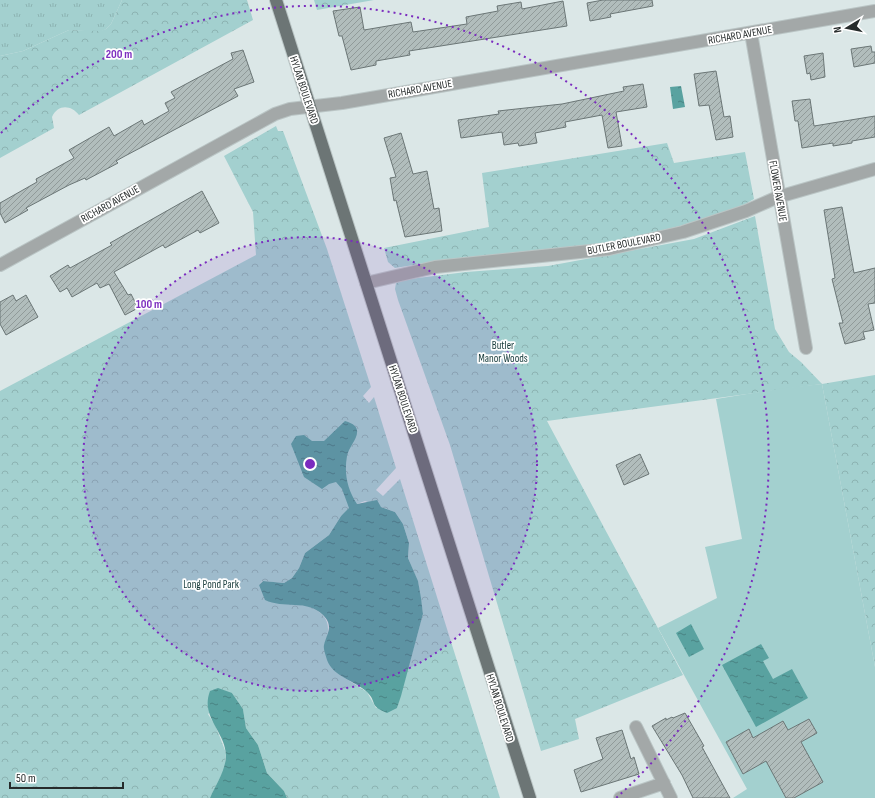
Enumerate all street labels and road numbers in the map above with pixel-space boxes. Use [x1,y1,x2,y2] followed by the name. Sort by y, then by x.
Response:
[707,23,773,47] street label: RICHARD AVENUE
[287,54,321,126] street label: HYLAN BOULEVARD
[387,77,453,101] street label: RICHARD AVENUE
[766,160,790,222] street label: FLOWER AVENUE
[79,183,141,225] street label: RICHARD AVENUE
[586,231,662,257] street label: BUTLER BOULEVARD
[386,363,420,435] street label: HYLAN BOULEVARD
[483,672,517,744] street label: HYLAN BOULEVARD

